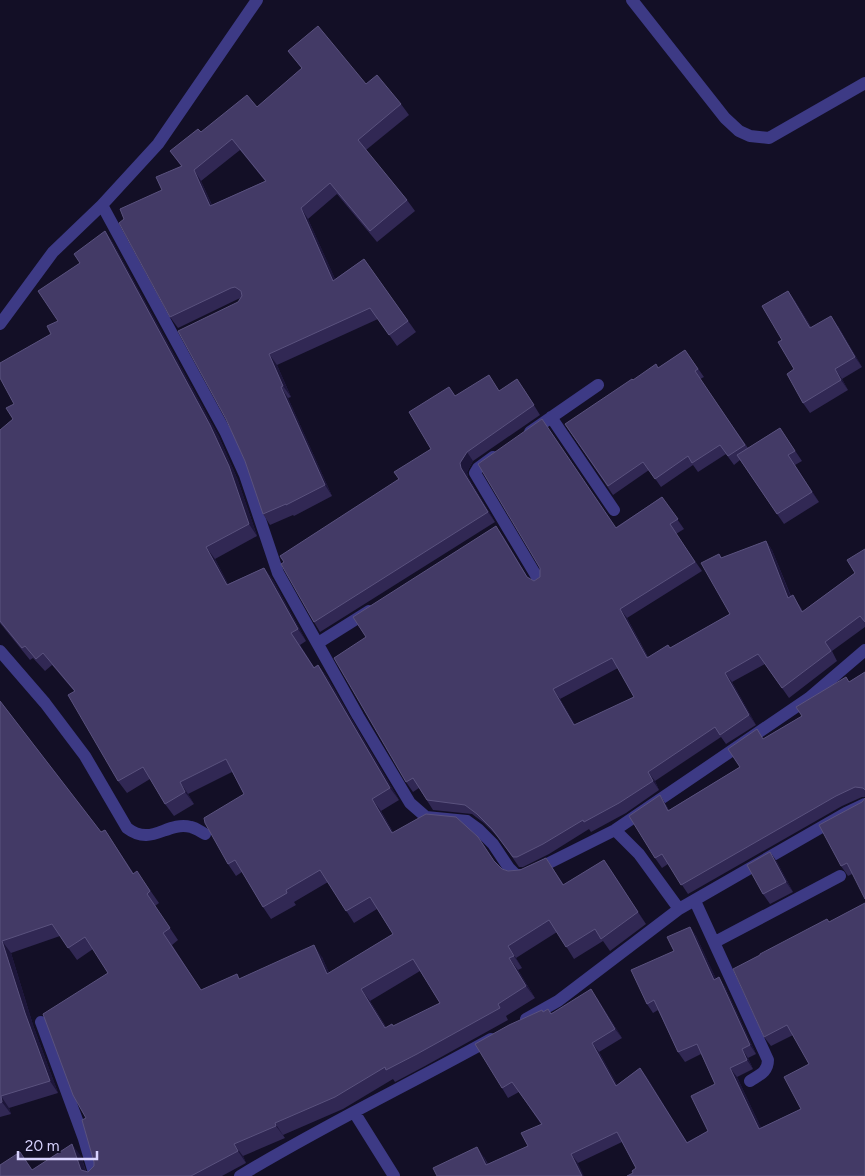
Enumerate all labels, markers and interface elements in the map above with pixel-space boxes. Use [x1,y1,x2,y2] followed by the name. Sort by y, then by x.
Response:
[18,1128,96,1160] scale bar
[25,1137,59,1155] text: 20 m

